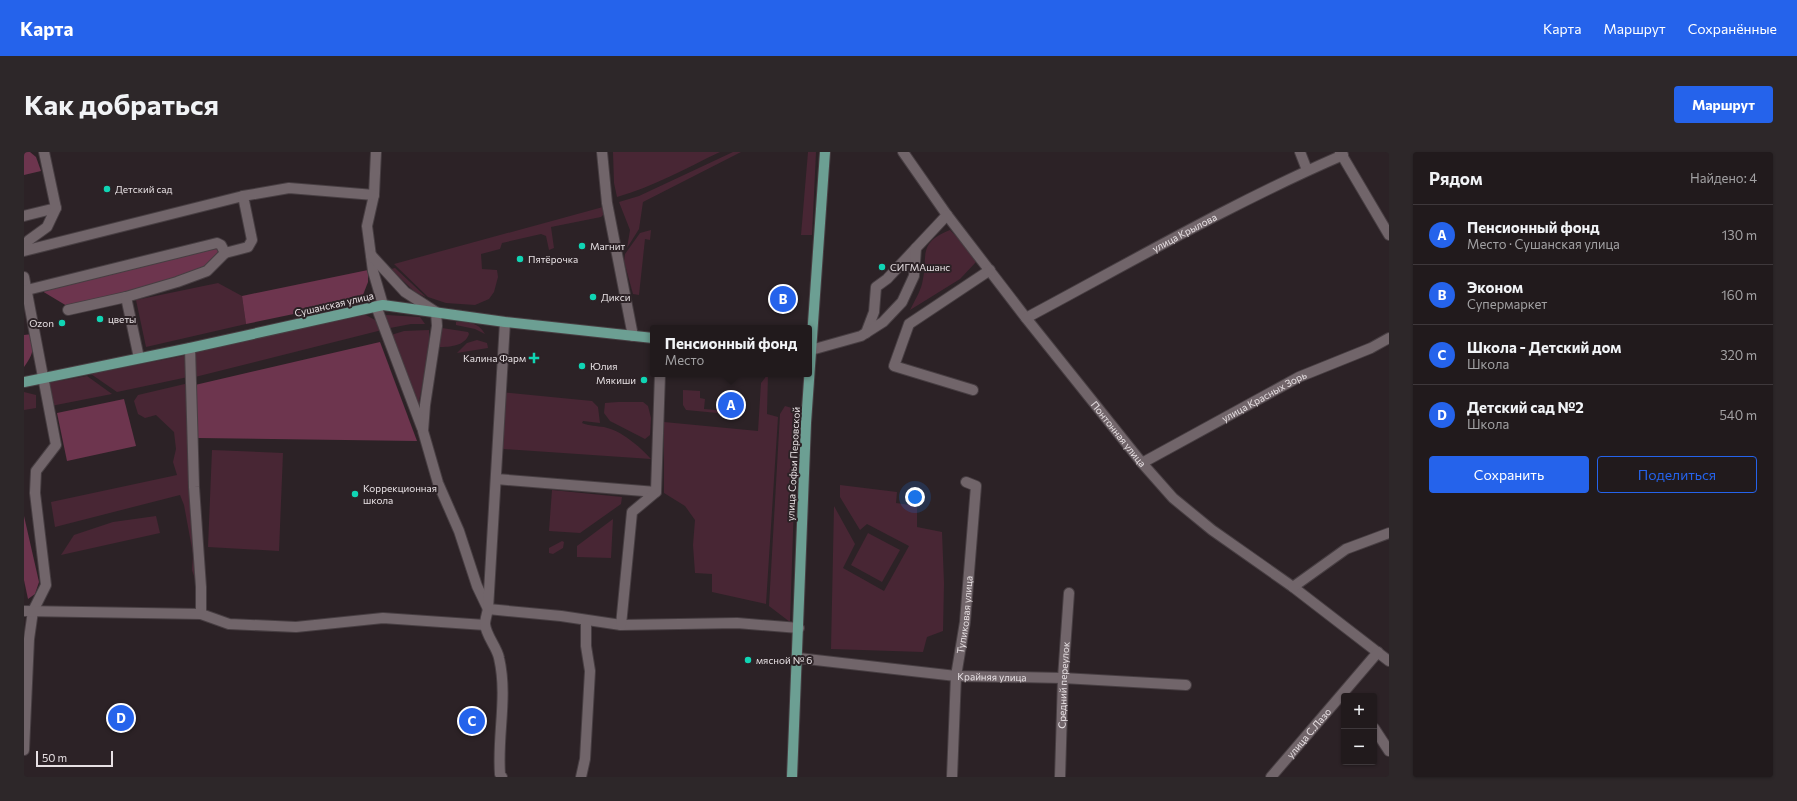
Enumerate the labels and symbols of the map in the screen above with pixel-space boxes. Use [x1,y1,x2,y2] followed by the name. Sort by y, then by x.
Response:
[115,183,173,195] place label: Детский сад
[102,184,112,194] marker: Детский сад
[1150,210,1219,255] street label: улица Крылова
[590,240,625,252] place label: Магнит
[577,241,587,251] marker: Магнит
[528,253,578,265] place label: Пятёрочка
[515,254,525,264] marker: Пятёрочка
[890,261,950,273] place label: СИГМАшанс
[877,262,887,272] marker: СИГМАшанс
[770,284,796,314] pin: B
[293,289,375,319] street label: Сушанская улица
[601,291,630,303] place label: Дикси
[588,292,598,302] marker: Дикси
[108,313,136,325] place label: цветы
[95,314,105,324] marker: цветы
[29,317,54,329] place label: Ozon
[57,318,67,328] marker: Ozon
[463,352,526,364] place label: Калина Фарм
[529,353,539,363] marker: Калина Фарм
[590,360,617,372] place label: Юлия
[577,361,587,371] marker: Юлия
[1219,369,1308,424] street label: улица Красных Зорь
[596,374,636,386] place label: Мякиши
[639,375,649,385] marker: Мякиши
[718,390,744,420] pin: A
[1089,398,1149,469] street label: Понтонная улица
[784,407,802,521] street label: улица Софьи Перовской
[363,482,437,506] place label: Коррекционная школа
[905,487,925,507] your location
[350,489,360,499] marker: Коррекционная школа
[954,575,975,655] street label: Тупиковая улица
[1055,641,1072,729] street label: Средний переулок
[756,654,812,666] place label: мясной № 6
[743,655,753,665] marker: мясной № 6
[957,670,1027,683] street label: Крайняя улица
[108,703,134,733] pin: D
[1284,705,1333,760] street label: улица С.Лазо
[459,706,485,736] pin: C
[36,749,113,768] scale bar

